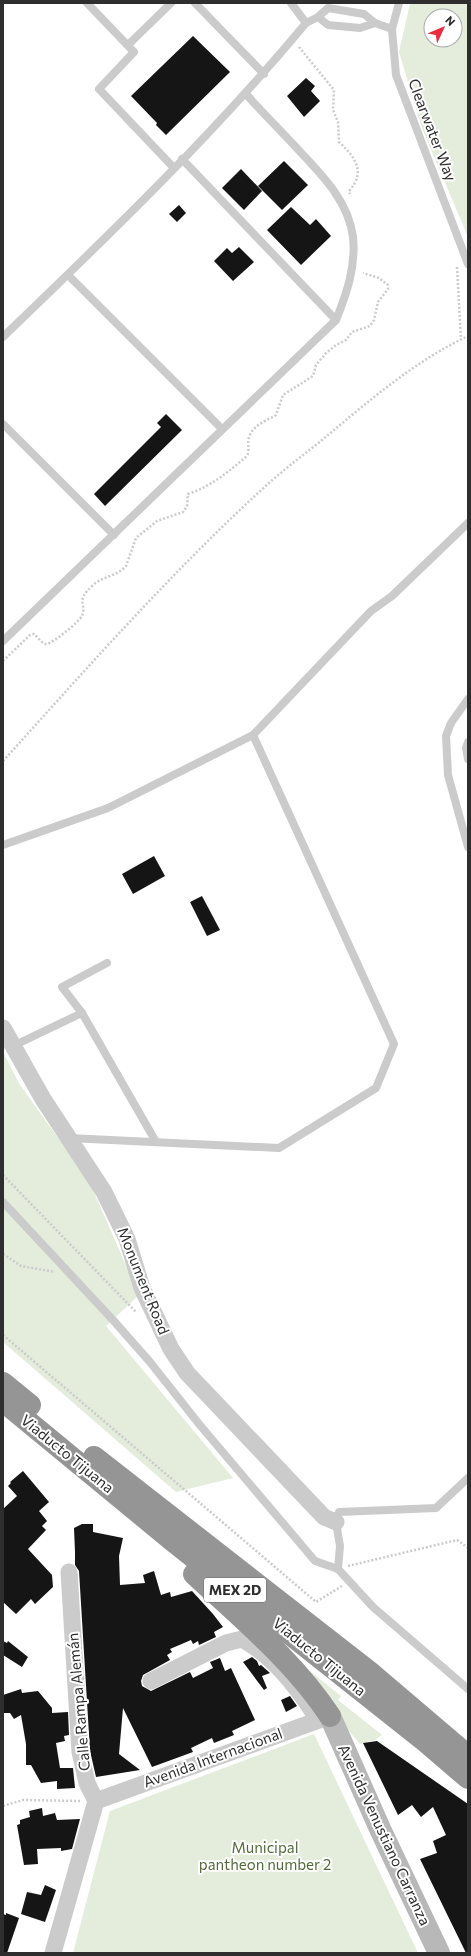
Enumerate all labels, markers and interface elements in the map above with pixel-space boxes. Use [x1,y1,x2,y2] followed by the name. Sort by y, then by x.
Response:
[423,8,463,48] north arrow
[443,13,458,28] text: N
[405,76,461,184] street label: Clearwater Way
[114,1224,174,1337] street label: Monument Road
[18,1410,118,1496] street label: Viaducto Tijuana
[204,1578,266,1602] road number: MEX 2D
[270,1613,370,1699] street label: Viaducto Tijuana
[63,1632,93,1772] street label: Calle Rampa Alemán
[141,1724,285,1791] street label: Avenida Internacional
[335,1741,435,1928] street label: Avenida Venustiano Carranza
[199,1838,331,1873] park label: Municipal pantheon number 2

